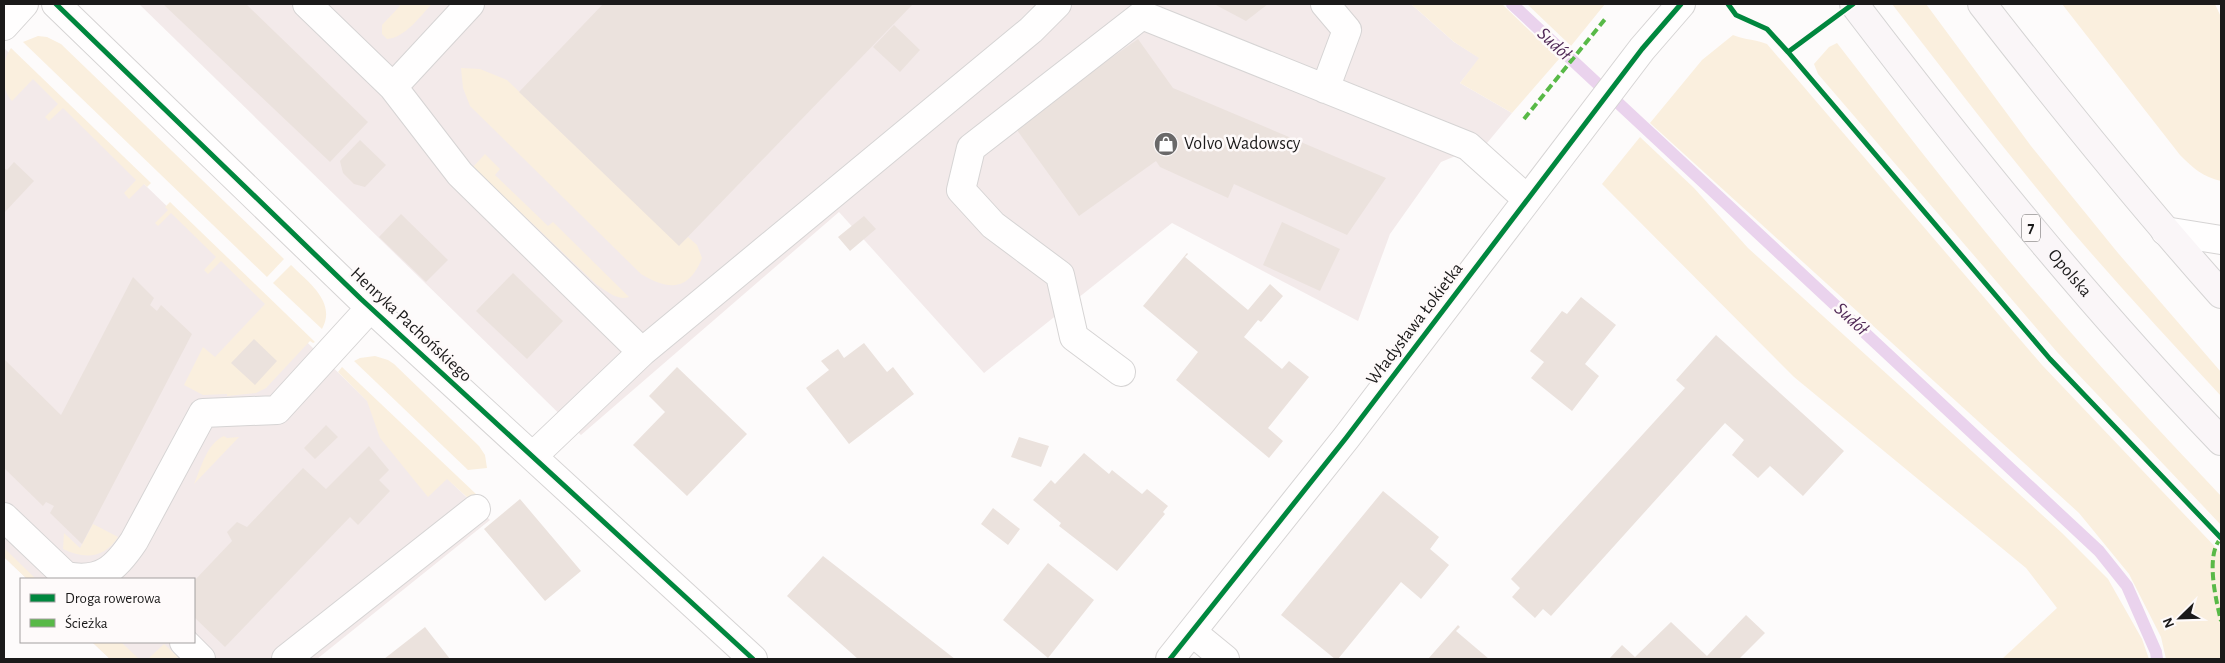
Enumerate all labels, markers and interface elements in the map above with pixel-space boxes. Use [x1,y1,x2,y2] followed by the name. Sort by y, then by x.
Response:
[1534,24,1575,64] water label: Sudół
[1153,131,1179,157] shop icon: Volvo Wadowscy
[1184,135,1301,153] place label: Volvo Wadowscy
[2022,214,2040,242] road number: 7
[2044,246,2095,301] street label: Opolska
[1363,260,1467,388] street label: Władysława Łokietka
[347,264,475,386] street label: Henryka Pachońskiego
[1831,299,1872,339] water label: Sudół
[20,578,195,643] legend
[65,591,161,606] text: Droga rowerowa
[2155,593,2205,643] north arrow
[65,614,108,631] text: Ścieżka
[2161,615,2177,630] text: N

